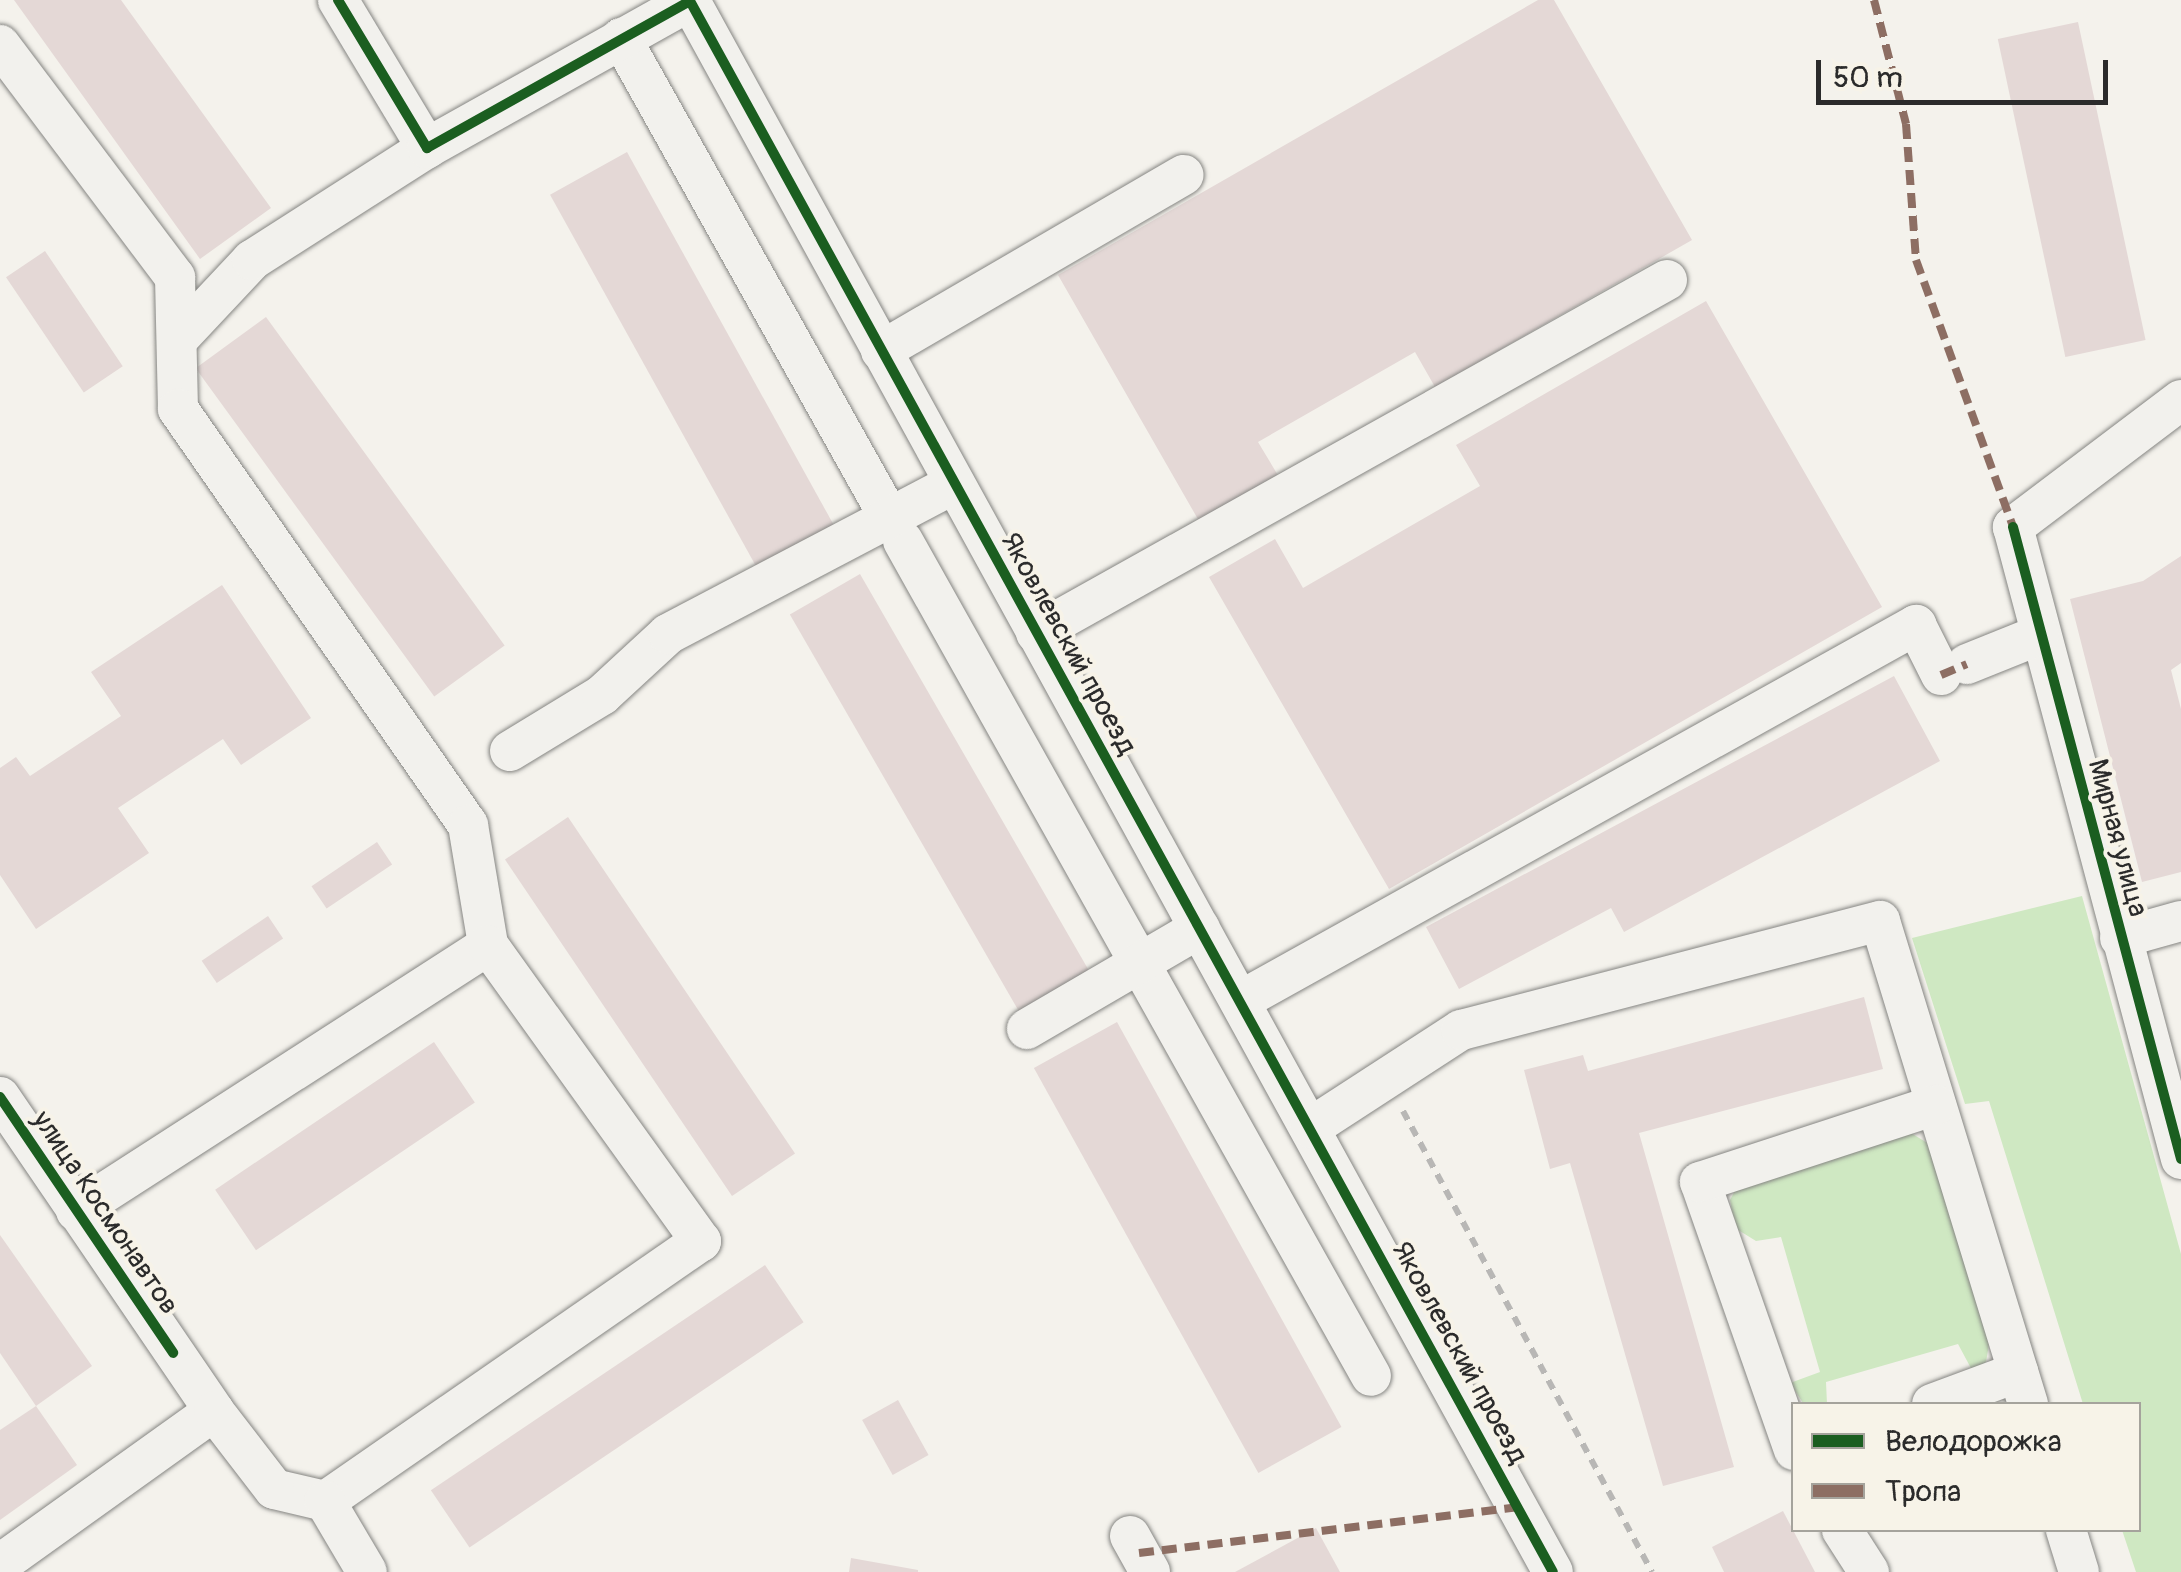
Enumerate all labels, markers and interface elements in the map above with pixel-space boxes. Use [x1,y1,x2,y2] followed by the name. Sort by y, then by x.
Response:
[1821,40,2114,102] scale bar
[1833,59,1903,96] text: 50 m
[993,527,1143,761] street label: Яковлевский проезд
[2080,756,2154,920] street label: Мирная улица
[24,1105,186,1321] street label: улица Космонавтов
[1384,1236,1534,1470] street label: Яковлевский проезд
[1791,1402,2141,1532] legend
[1885,1423,2062,1460] text: Велодорожка
[1885,1473,1961,1510] text: Тропа

